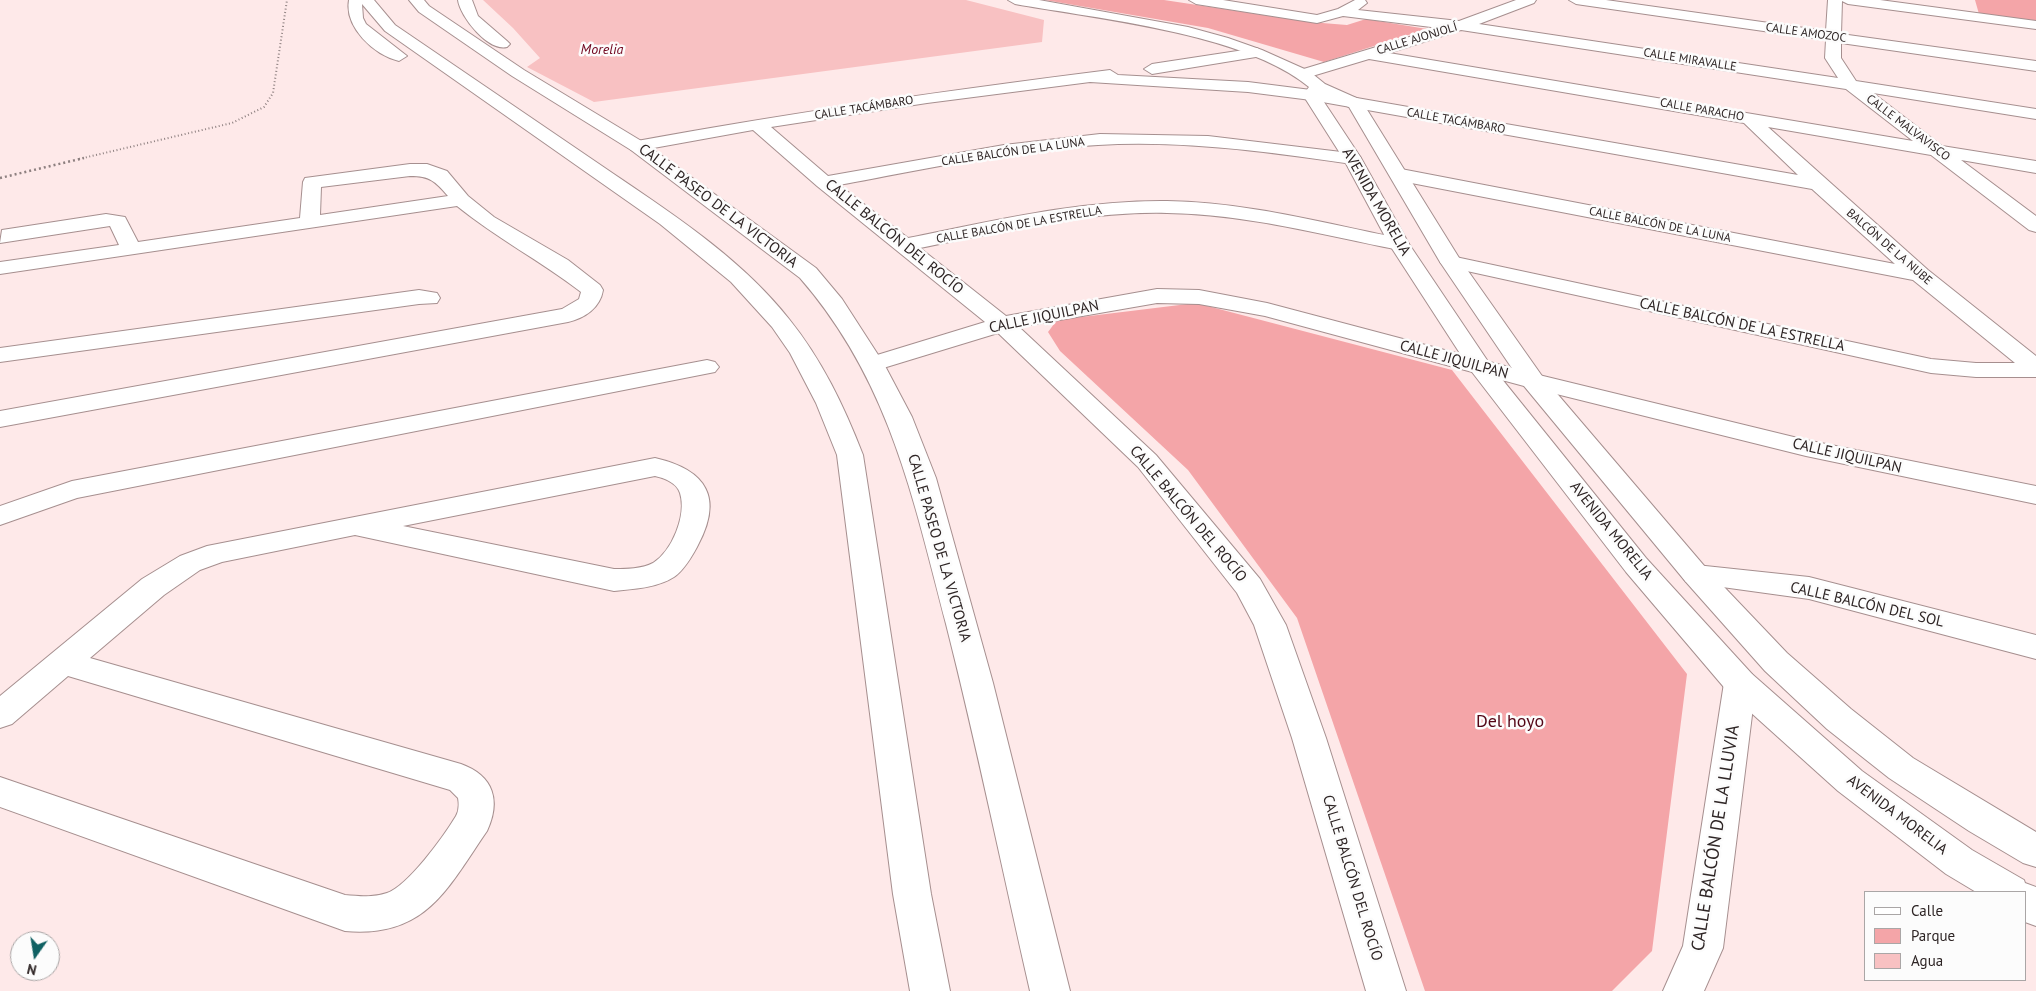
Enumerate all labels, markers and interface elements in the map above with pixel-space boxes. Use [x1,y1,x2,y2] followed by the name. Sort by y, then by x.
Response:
[1375,20,1459,58] street label: CALLE AJONJOLÍ
[1765,20,1847,46] street label: CALLE AMOZOC
[581,42,623,58] water label: Morelia
[1642,46,1738,74] street label: CALLE MIRAVALLE
[1863,92,1953,164] street label: CALLE MALVAVISCO
[813,93,915,123] street label: CALLE TACÁMBARO
[1659,96,1745,124] street label: CALLE PARACHO
[1405,105,1507,137] street label: CALLE TACÁMBARO
[941,135,1085,169] street label: CALLE BALCÓN DE LA LUNA
[635,140,801,272] street label: CALLE PASEO DE LA VICTORIA
[1338,145,1414,259] street label: AVENIDA MORELIA
[821,176,967,298] street label: CALLE BALCÓN DEL ROCÍO
[935,203,1103,247] street label: CALLE BALCÓN DE LA ESTRELLA
[1588,204,1732,246] street label: CALLE BALCÓN DE LA LUNA
[1843,206,1935,288] street label: BALCÓN DE LA NUBE
[1638,294,1846,356] street label: CALLE BALCÓN DE LA ESTRELLA
[988,297,1100,337] street label: CALLE JIQUILPAN
[1398,337,1510,383] street label: CALLE JIQUILPAN
[1791,435,1903,477] street label: CALLE JIQUILPAN
[1126,442,1250,586] street label: CALLE BALCÓN DEL ROCÍO
[904,452,974,644] street label: CALLE PASEO DE LA VICTORIA
[1566,478,1656,584] street label: AVENIDA MORELIA
[1789,579,1945,631] street label: CALLE BALCÓN DEL SOL
[1476,711,1544,733] park label: Del hoyo
[1687,723,1745,953] street label: CALLE BALCÓN DE LA LLUVIA
[1843,771,1951,859] street label: AVENIDA MORELIA
[1318,793,1386,963] street label: CALLE BALCÓN DEL ROCÍO
[1864,891,2026,981] legend
[1911,901,1943,920] text: Calle
[1911,926,1955,945] text: Parque
[10,931,60,981] north arrow
[1911,951,1943,970] text: Agua
[25,960,38,979] text: N

